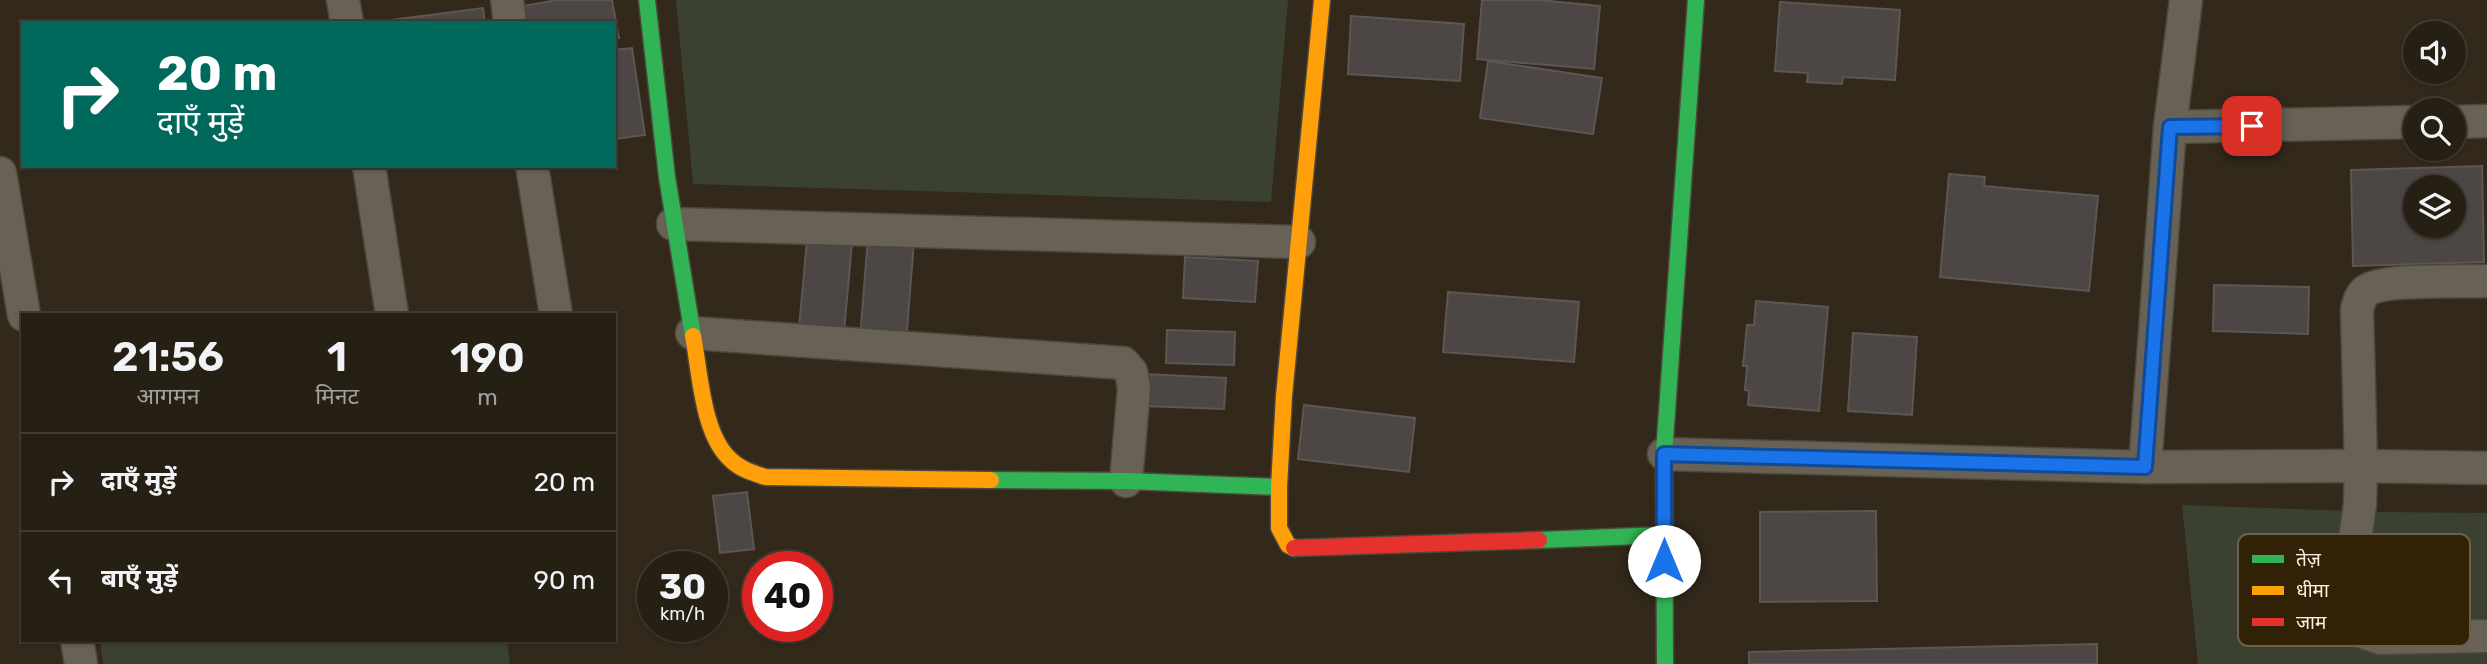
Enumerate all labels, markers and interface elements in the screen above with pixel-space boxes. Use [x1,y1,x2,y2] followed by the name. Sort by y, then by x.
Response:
[2403,21,2466,238] map controls
[2403,21,2466,84] button: sound
[157,44,278,102] text: 20 m
[42,49,133,140] icon: right
[2222,96,2282,156] pin
[2403,98,2466,161] button: search
[157,103,244,141] text: दाएँ मुड़ें
[2233,107,2271,145] icon: arrive
[2403,175,2466,238] button: layers
[112,332,224,382] text: 21:56
[327,332,347,382] text: 1
[450,333,525,383] text: 190
[137,382,200,410] text: आगमन
[315,382,359,410] text: मिनट
[477,383,498,411] text: m
[42,463,80,501] icon: right
[101,465,176,496] text: दाएँ मुड़ें
[534,467,595,498] text: 20 m
[1627,524,1701,598] position arrow
[2238,534,2470,646] legend
[2296,548,2322,571] text: तेज़
[742,551,833,642] speed limit sign: 40
[42,561,80,599] icon: left
[101,563,178,594] text: बाएँ मुड़ें
[534,565,595,596] text: 90 m
[659,566,706,608] text: 30
[2296,579,2330,602] text: धीमा
[660,603,705,625] text: km/h
[2296,611,2327,634] text: जाम

